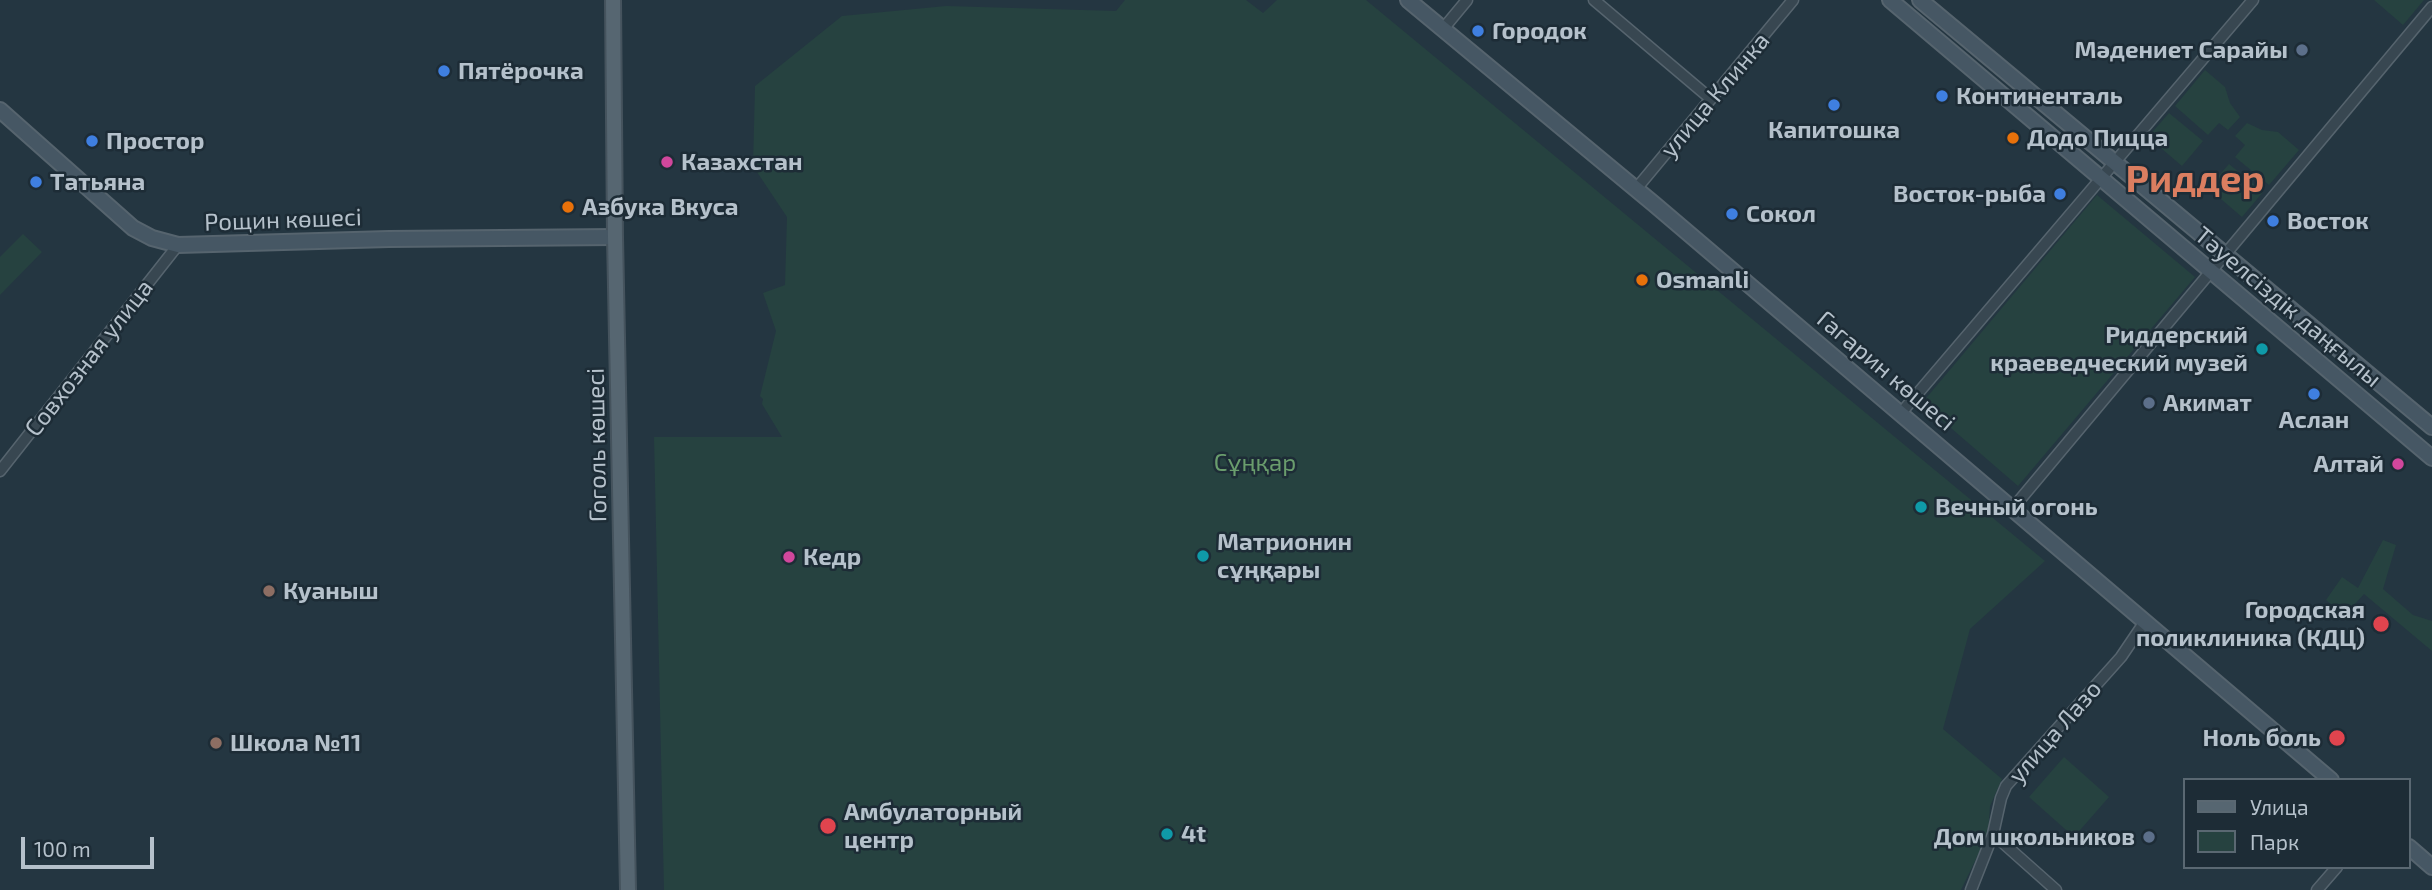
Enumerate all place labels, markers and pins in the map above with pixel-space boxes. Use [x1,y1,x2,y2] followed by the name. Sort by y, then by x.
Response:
[1492,17,1587,45] place label: Городок
[1470,23,1486,39] marker: Городок
[2075,36,2288,64] place label: Мәдениет Сарайы
[2294,42,2310,58] marker: Мәдениет Сарайы
[458,57,584,85] place label: Пятёрочка
[436,63,452,79] marker: Пятёрочка
[1956,82,2123,110] place label: Континенталь
[1934,88,1950,104] marker: Континенталь
[1826,97,1842,113] marker: Капитошка
[1768,116,1900,144] place label: Капитошка
[2027,124,2168,152] place label: Додо Пицца
[106,127,204,155] place label: Простор
[2005,130,2021,146] marker: Додо Пицца
[84,133,100,149] marker: Простор
[681,148,802,176] place label: Казахстан
[659,154,675,170] marker: Казахстан
[50,168,145,196] place label: Татьяна
[28,174,44,190] marker: Татьяна
[1893,180,2046,208] place label: Восток-рыба
[2052,186,2068,202] marker: Восток-рыба
[582,193,739,221] place label: Азбука Вкуса
[560,199,576,215] marker: Азбука Вкуса
[1746,200,1816,228] place label: Сокол
[1724,206,1740,222] marker: Сокол
[2287,207,2369,235] place label: Восток
[2265,213,2281,229] marker: Восток
[1656,266,1749,294] place label: Osmanli
[1634,272,1650,288] marker: Osmanli
[1990,321,2248,377] place label: Риддерский краеведческий музей
[2254,341,2270,357] marker: Риддерский краеведческий музей
[2306,386,2322,402] marker: Аслан
[2163,389,2252,417] place label: Акимат
[2141,395,2157,411] marker: Акимат
[2279,406,2349,434] place label: Аслан
[2313,450,2384,478] place label: Алтай
[2390,456,2406,472] marker: Алтай
[1935,493,2098,521] place label: Вечный огонь
[1913,499,1929,515] marker: Вечный огонь
[1217,528,1352,584] place label: Матрионин сұңқары
[803,543,861,571] place label: Кедр
[1195,548,1211,564] marker: Матрионин сұңқары
[781,549,797,565] marker: Кедр
[283,577,379,605] place label: Куаныш
[261,583,277,599] marker: Куаныш
[2136,596,2365,652] place label: Городская поликлиника (КДЦ)
[2371,614,2391,634] marker: Городская поликлиника (КДЦ)
[2202,724,2321,752] place label: Ноль боль
[2327,728,2347,748] marker: Ноль боль
[230,729,361,757] place label: Школа №11
[208,735,224,751] marker: Школа №11
[844,798,1022,854] place label: Амбулаторный центр
[818,816,838,836] marker: Амбулаторный центр
[1181,820,1206,848] place label: 4t
[1934,823,2135,851] place label: Дом школьников
[1159,826,1175,842] marker: 4t
[2141,829,2157,845] marker: Дом школьников

